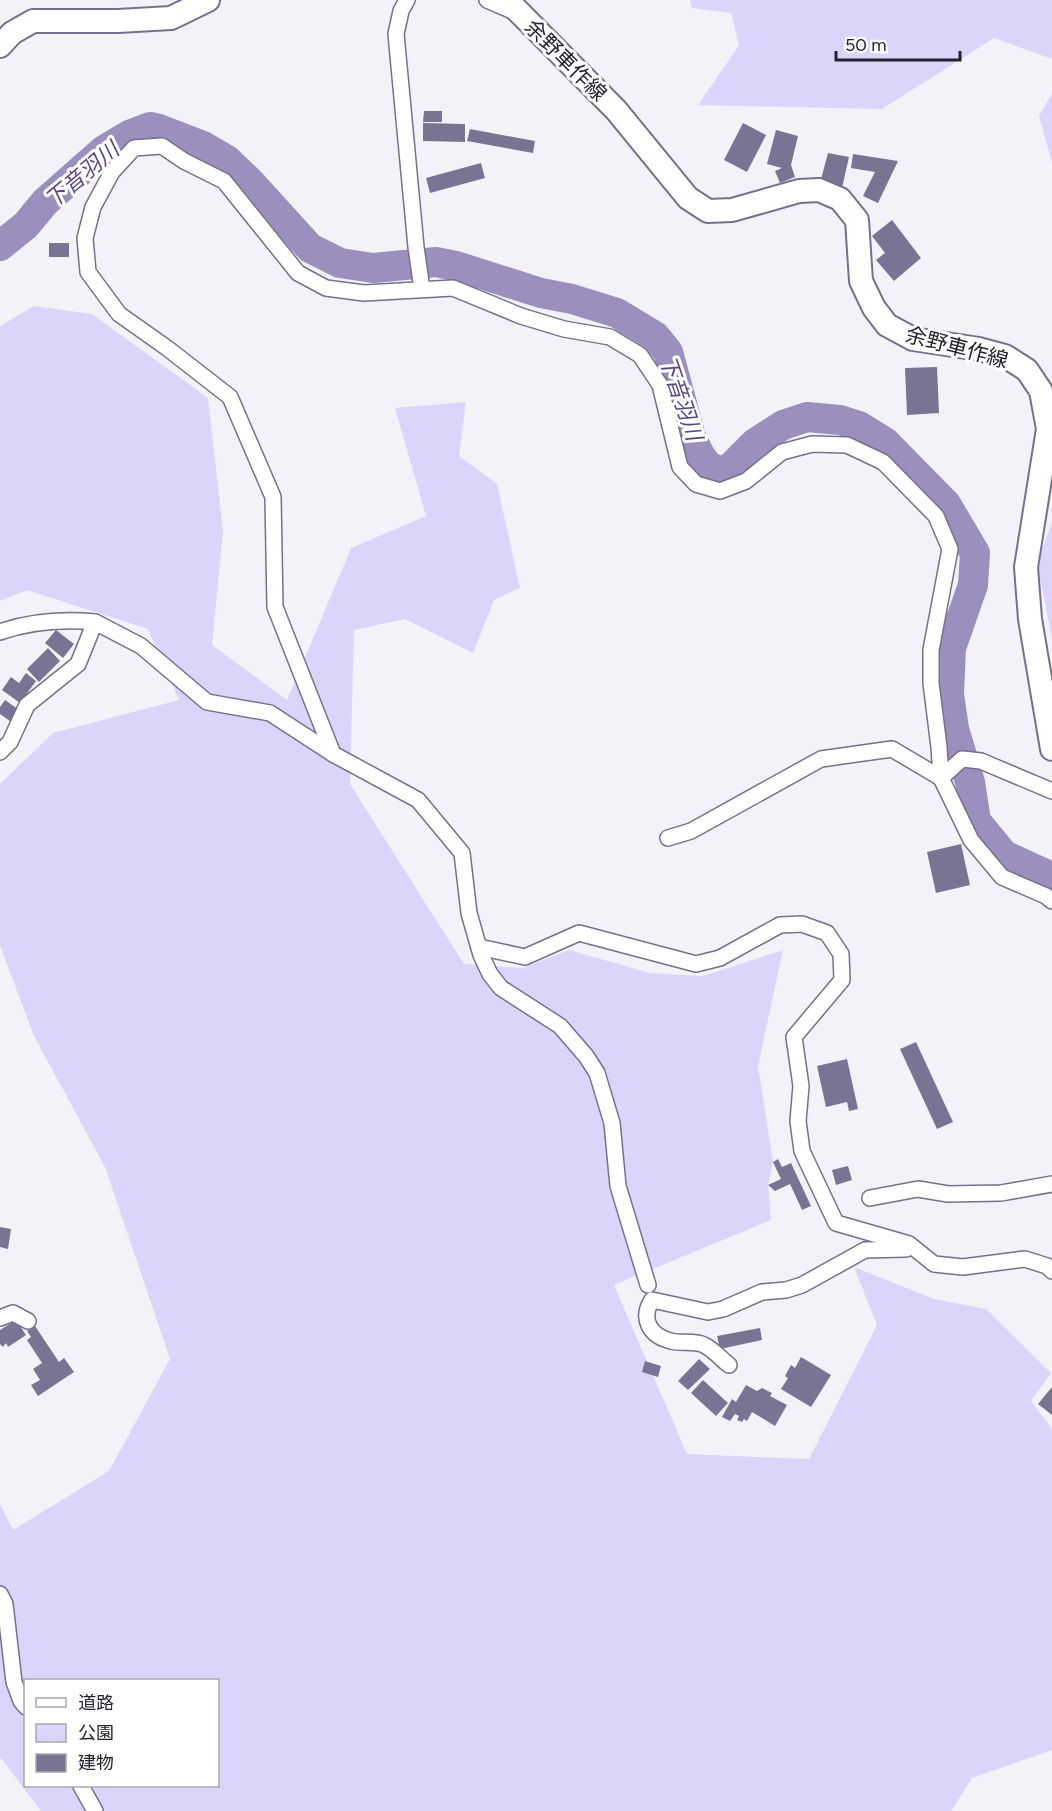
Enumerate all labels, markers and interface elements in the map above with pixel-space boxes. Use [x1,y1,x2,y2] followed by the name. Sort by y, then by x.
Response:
[520,14,612,106] street label: 余野車作線
[836,24,960,62] scale bar
[845,34,887,56] text: 50 m
[40,135,126,214] water label: 下音羽川
[903,321,1011,373] street label: 余野車作線
[654,352,709,446] water label: 下音羽川
[24,1679,219,1787] legend
[78,1692,114,1714] text: 道路
[78,1722,114,1744] text: 公園
[78,1752,114,1774] text: 建物

